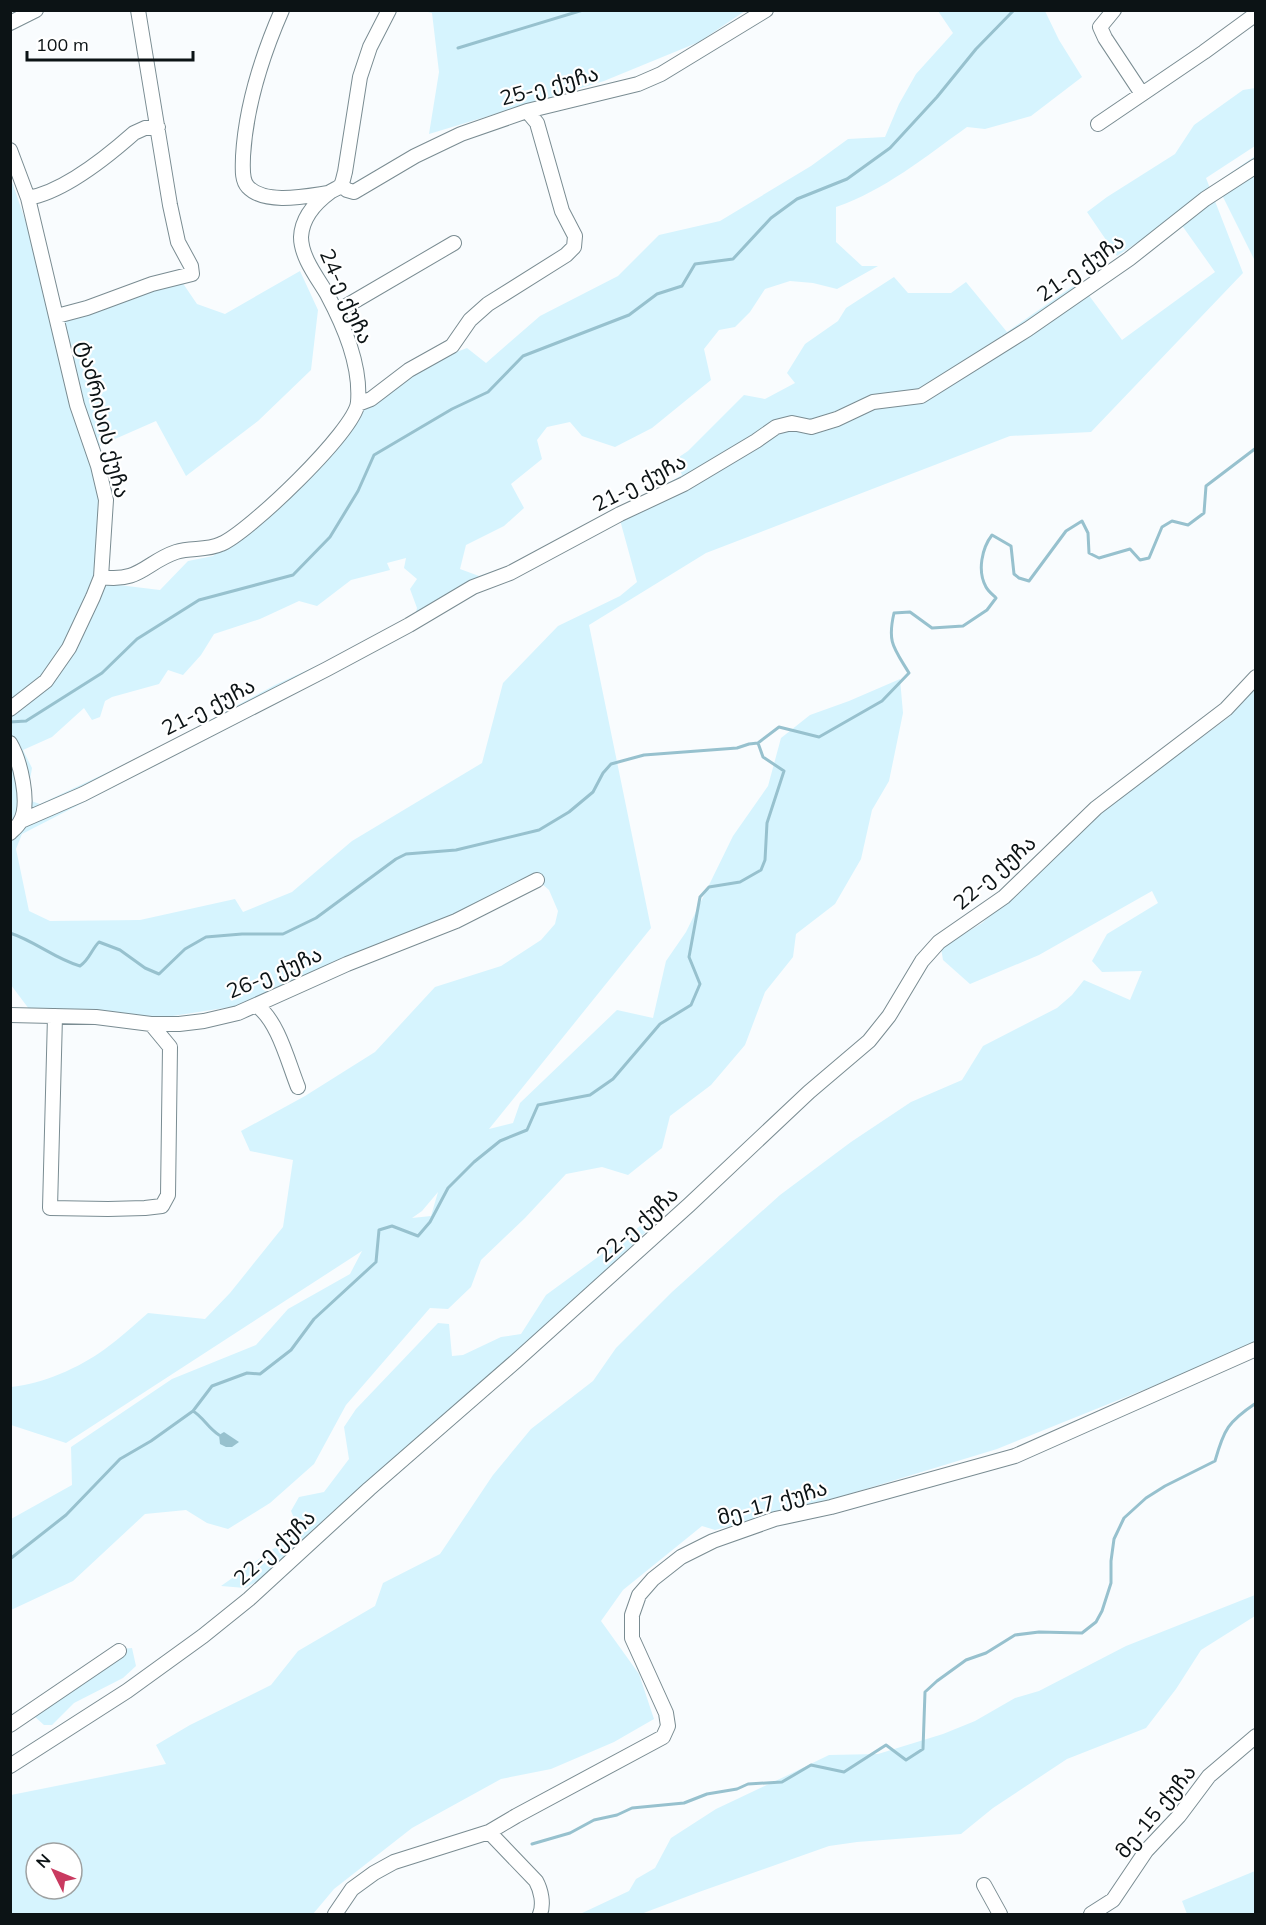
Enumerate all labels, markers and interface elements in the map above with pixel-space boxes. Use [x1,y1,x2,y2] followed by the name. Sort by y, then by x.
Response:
[27,24,194,62] scale bar
[36,33,89,56] text: 100 m
[497,59,601,111] street label: 25-ე ქუჩა
[1031,227,1129,307] street label: 21-ე ქუჩა
[315,245,379,347] street label: 24-ე ქუჩა
[72,338,136,500] street label: ტაძრისის ქუჩა
[588,447,690,517] street label: 21-ე ქუჩა
[157,671,259,741] street label: 21-ე ქუჩა
[947,829,1041,915] street label: 22-ე ქუჩა
[222,940,326,1004] street label: 26-ე ქუჩა
[591,1181,683,1267] street label: 22-ე ქუჩა
[714,1474,830,1530] street label: მე-17 ქუჩა
[228,1504,320,1590] street label: 22-ე ქუჩა
[1109,1759,1201,1863] street label: მე-15 ქუჩა
[24,1841,84,1901] north arrow
[32,1850,54,1872] text: N

